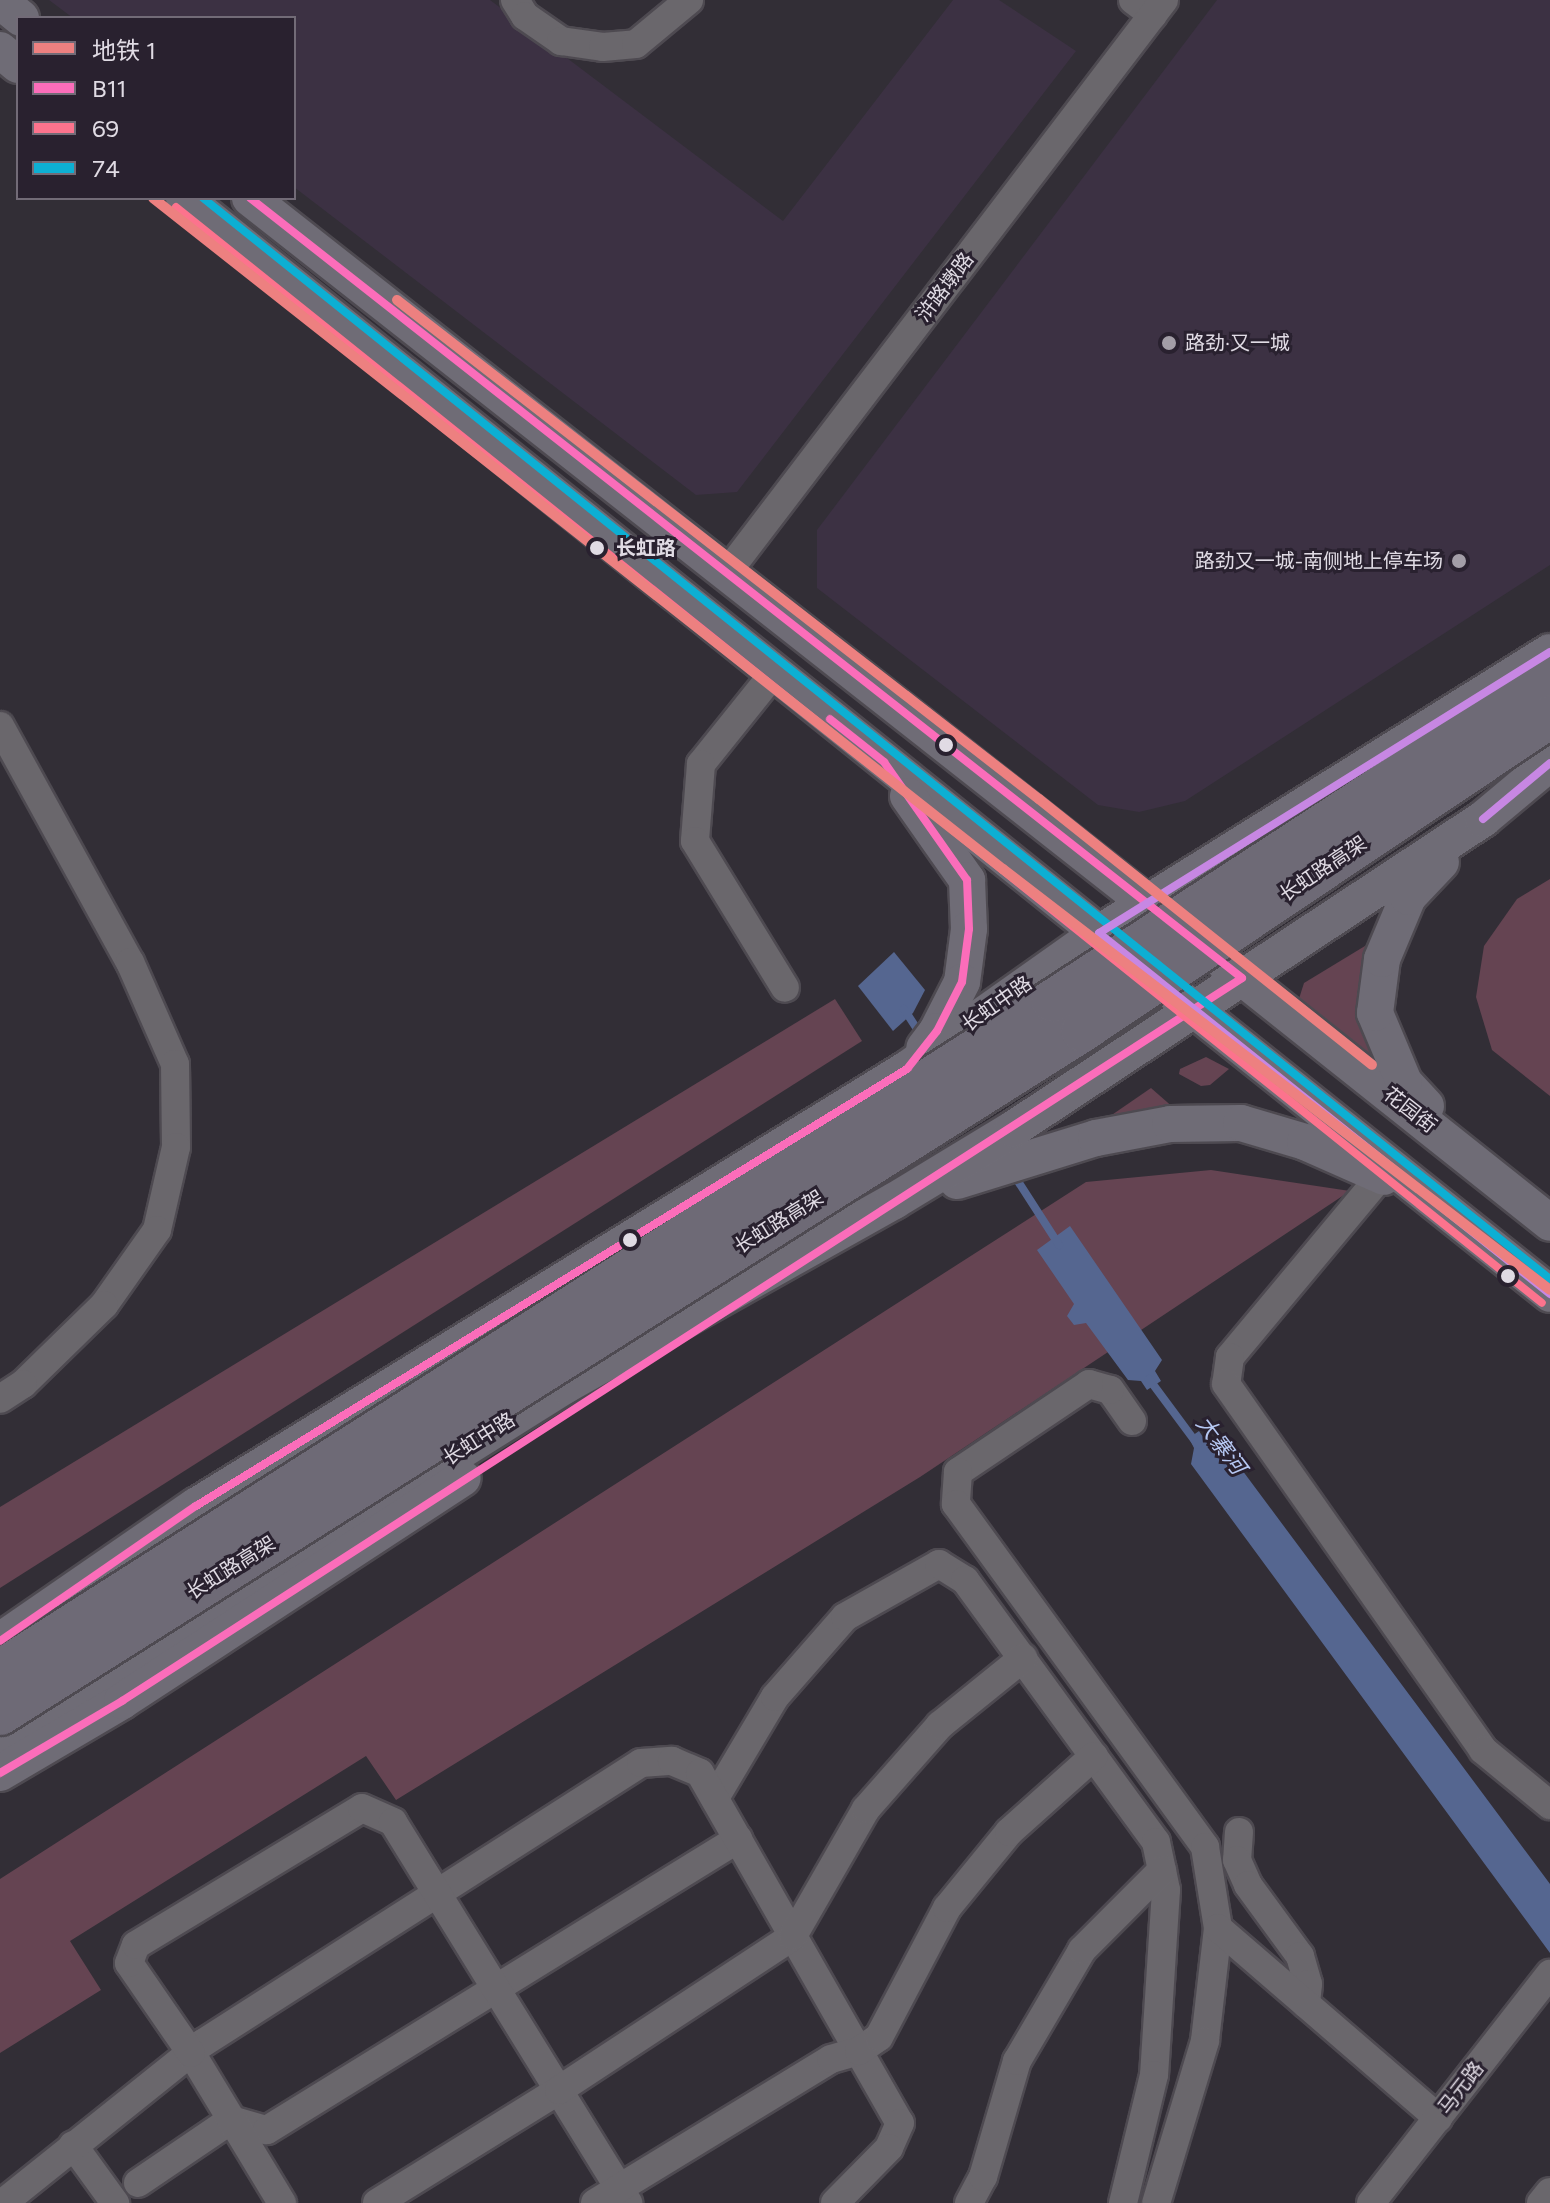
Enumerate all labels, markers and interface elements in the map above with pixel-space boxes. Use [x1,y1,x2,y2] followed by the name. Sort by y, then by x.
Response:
[16,16,296,200] legend
[92,36,156,65] text: 地铁 1
[92,74,127,103] text: B11
[92,114,119,143] text: 69
[92,154,120,183] text: 74
[911,248,979,326] street label: 浒路墩路
[1185,331,1290,355] place label: 路劲·又一城
[1160,334,1178,352] marker: 路劲·又一城
[585,536,609,560] marker: 长虹路
[616,536,676,560] place label: 长虹路
[1195,549,1443,573] place label: 路劲又一城-南侧地上停车场
[1450,552,1468,570] marker: 路劲又一城-南侧地上停车场
[938,737,954,753] unlabelled marker
[1275,831,1371,907] street label: 长虹路高架
[957,971,1037,1037] street label: 长虹中路
[1379,1082,1441,1138] street label: 花园街
[730,1185,828,1259] street label: 长虹路高架
[622,1232,638,1248] unlabelled marker
[1500,1268,1516,1284] unlabelled marker
[439,1408,519,1470] street label: 长虹中路
[1191,1411,1251,1479] water label: 大寨河
[182,1531,280,1605] street label: 长虹路高架
[1433,2057,1489,2119] street label: 马元路

